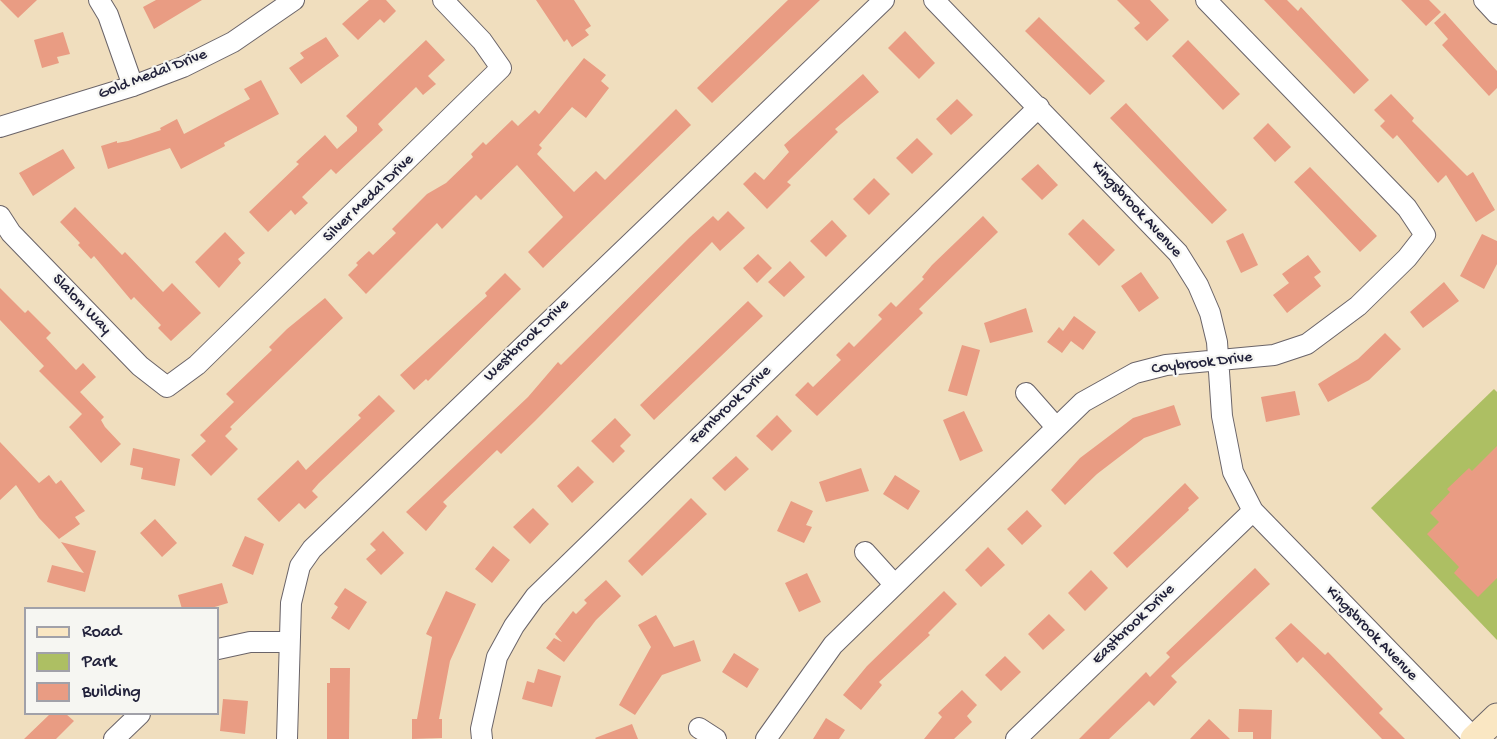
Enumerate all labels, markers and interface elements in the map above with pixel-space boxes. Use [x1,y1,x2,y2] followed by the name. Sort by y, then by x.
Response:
[96,45,210,105] street label: Gold Medal Drive
[320,151,418,247] street label: Silver Medal Drive
[1086,158,1186,262] street label: Kingsbrook Avenue
[47,271,115,339] street label: Slalom Way
[480,296,574,386] street label: Westbrook Drive
[1151,348,1253,380] street label: Coybrook Drive
[686,362,776,450] street label: Fernbrook Drive
[1089,581,1179,669] street label: Eastbrook Drive
[1321,583,1421,685] street label: Kingsbrook Avenue
[24,607,219,715] legend
[82,622,121,643] text: Road
[82,652,116,673] text: Park
[82,682,141,703] text: Building

